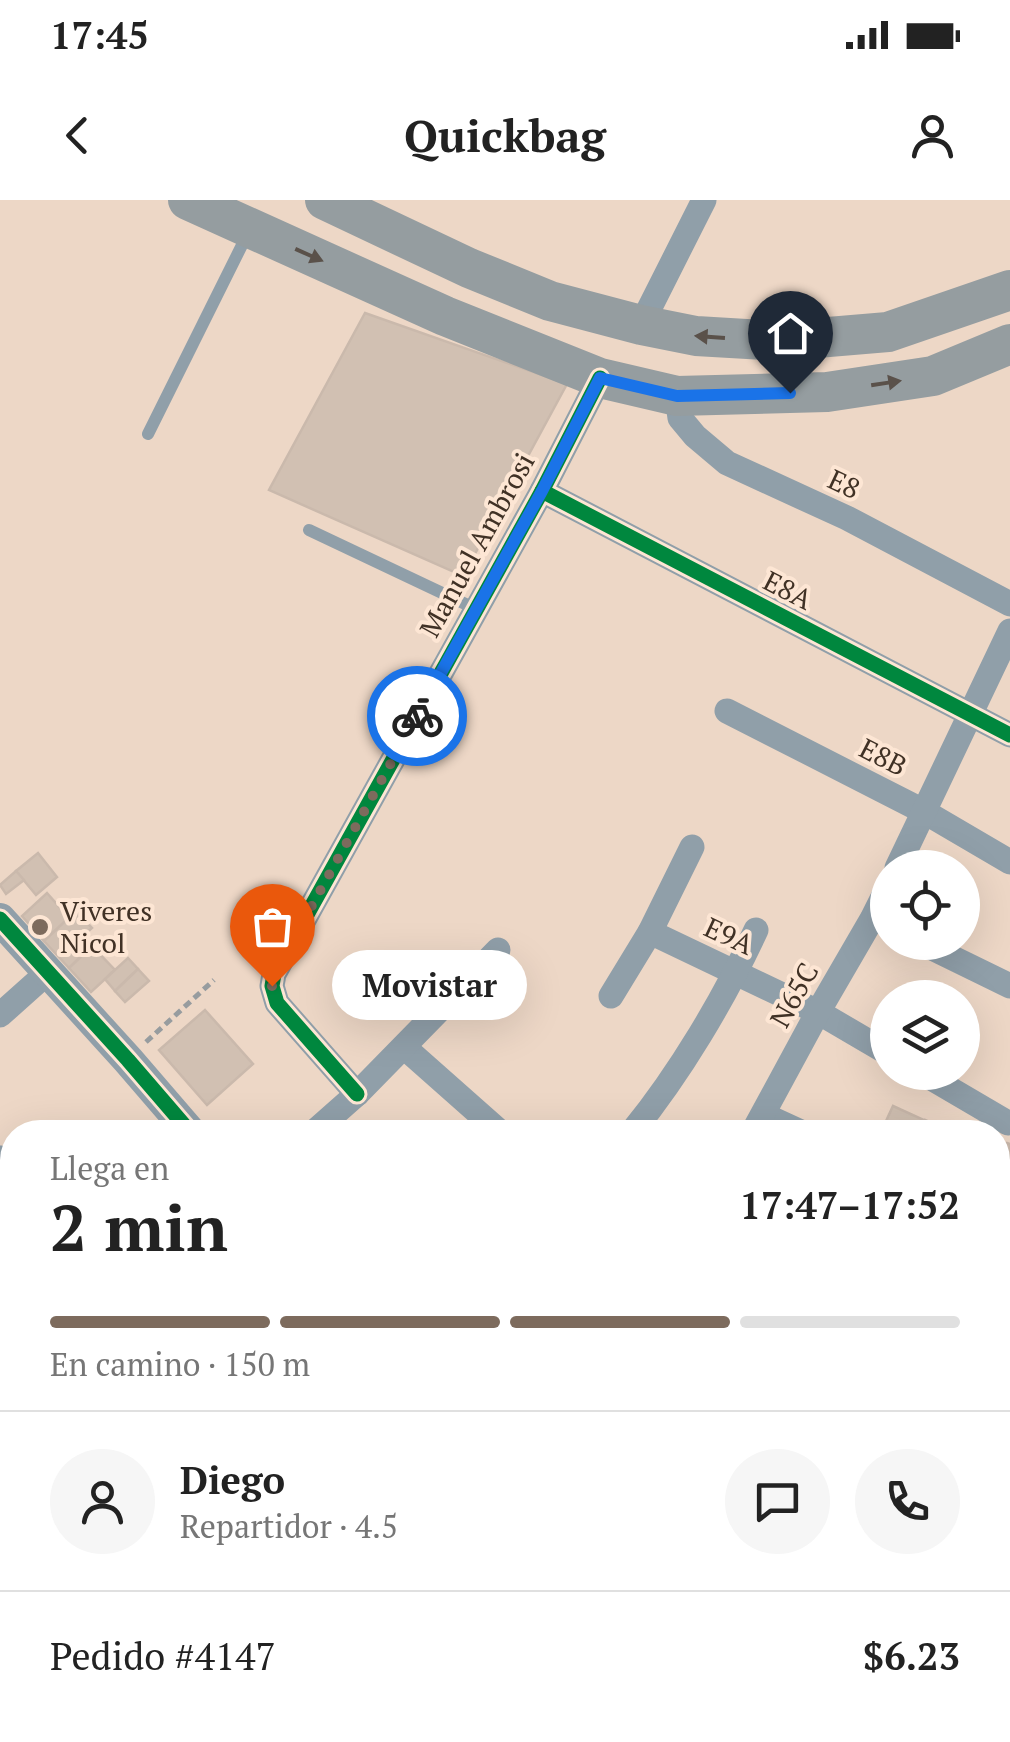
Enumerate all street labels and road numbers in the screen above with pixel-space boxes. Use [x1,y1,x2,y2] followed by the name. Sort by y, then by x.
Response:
[411,446,542,643] street label: Manuel Ambrosi
[822,460,866,507] street label: E8
[757,562,820,618] street label: E8A
[853,729,913,784] street label: E8B
[699,908,761,963] street label: E9A
[761,956,826,1034] street label: N65C

